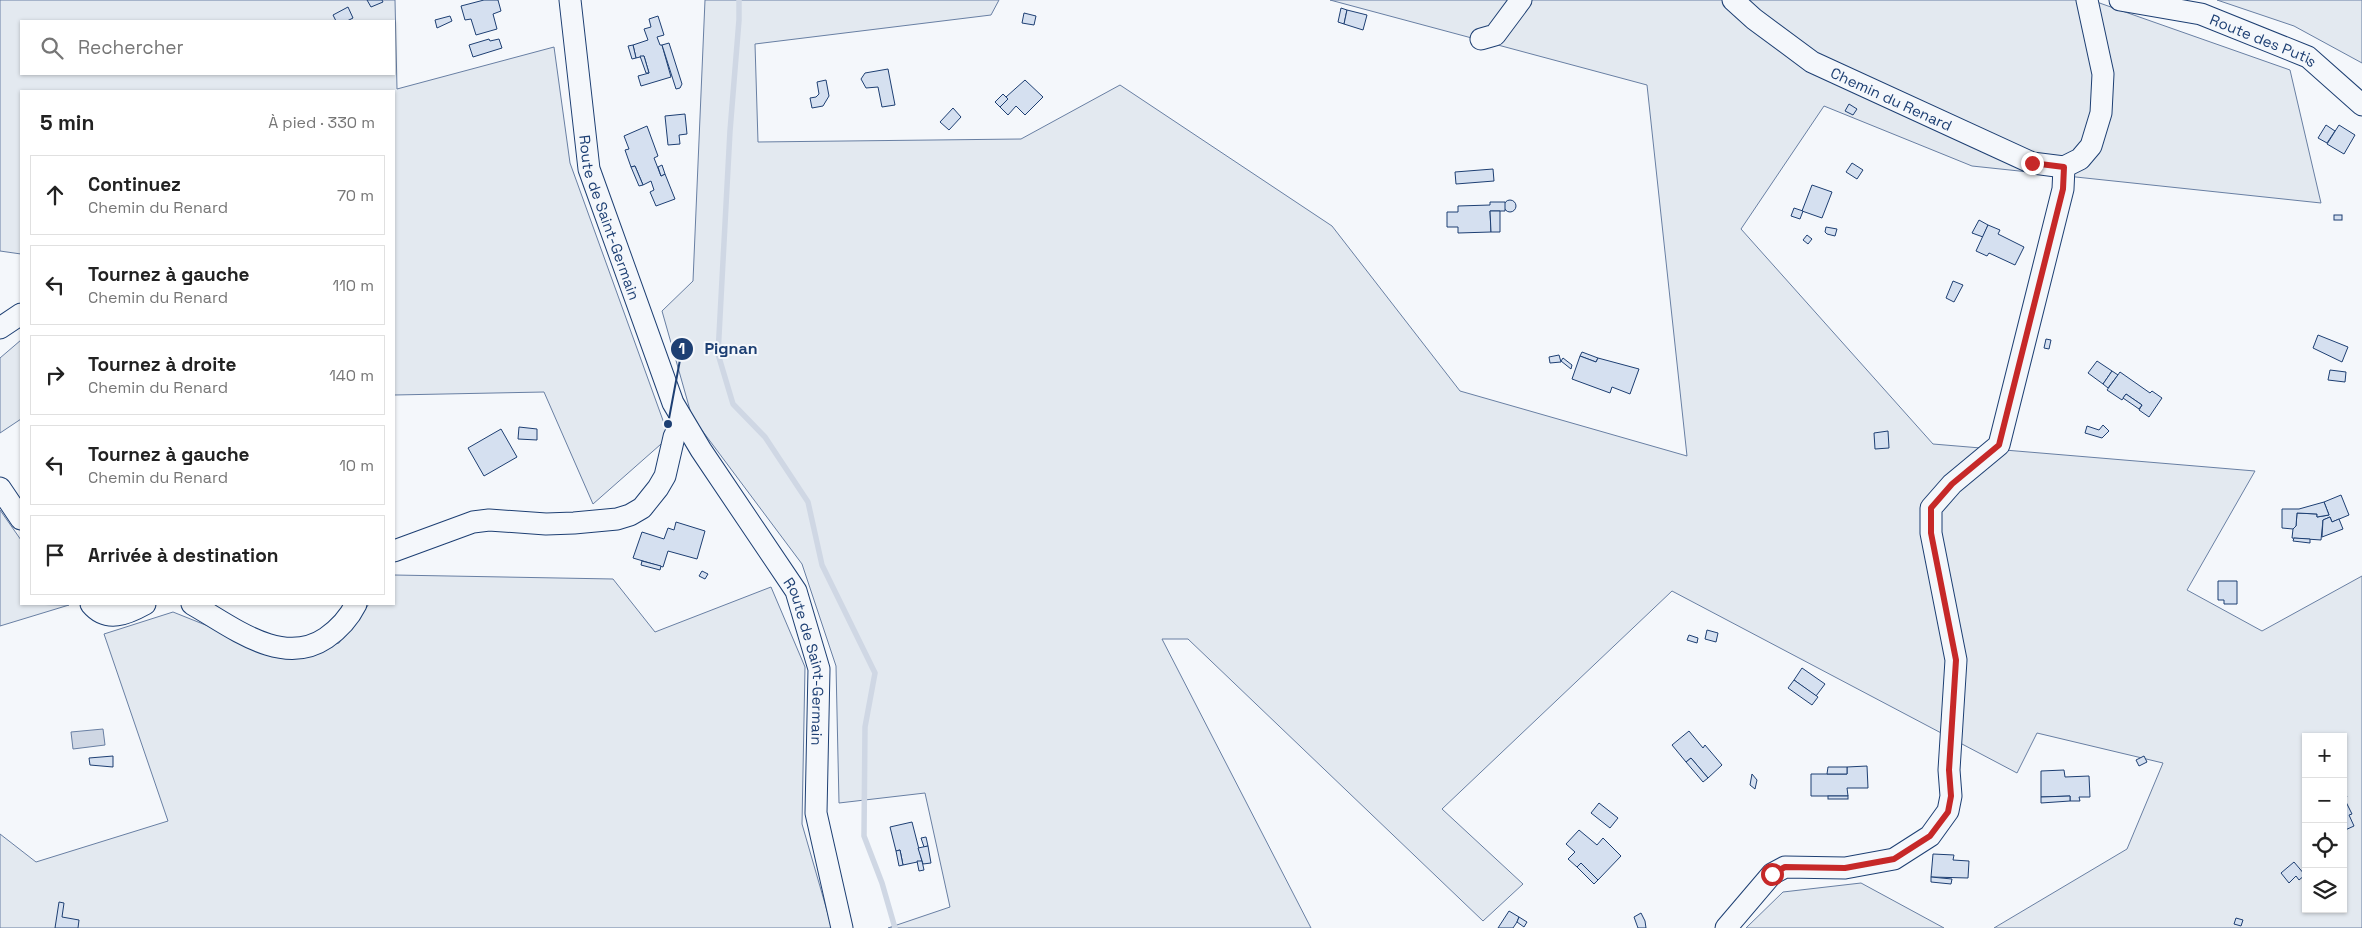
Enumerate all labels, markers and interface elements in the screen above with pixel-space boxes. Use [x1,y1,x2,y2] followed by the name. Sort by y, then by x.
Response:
[2207,9,2322,71] street label: Route des Putis
[20,20,395,75] search box
[38,34,66,62] icon: search
[78,35,184,60] text: Rechercher
[1828,62,1955,135] street label: Chemin du Renard
[40,109,94,136] text: 5 min
[268,112,375,133] text: À pied · 330 m
[576,134,645,302] street label: Route de Saint-Germain
[2021,152,2044,175] route end
[88,172,181,197] text: Continuez
[41,181,69,209] icon: ahead
[337,185,374,206] text: 70 m
[88,197,228,218] text: Chemin du Renard
[88,262,250,287] text: Tournez à gauche
[41,271,69,299] icon: left
[332,275,374,296] text: 110 m
[88,287,228,308] text: Chemin du Renard
[669,333,767,364] callout: Pignan
[704,338,758,359] text: Pignan
[679,339,685,358] text: 1
[88,352,237,377] text: Tournez à droite
[41,361,69,389] icon: right
[329,365,374,386] text: 140 m
[88,377,228,398] text: Chemin du Renard
[88,442,250,467] text: Tournez à gauche
[41,451,69,479] icon: left
[339,455,374,476] text: 10 m
[88,467,228,488] text: Chemin du Renard
[41,541,69,569] icon: arrive
[88,543,278,568] text: Arrivée à destination
[780,573,829,746] street label: Route de Saint-Germain
[2302,733,2347,913] map controls
[2302,733,2347,778] button: +
[2302,778,2347,823] button: −
[2302,823,2347,868] button: locate
[1761,863,1784,886] route start
[2302,868,2347,913] button: layers

